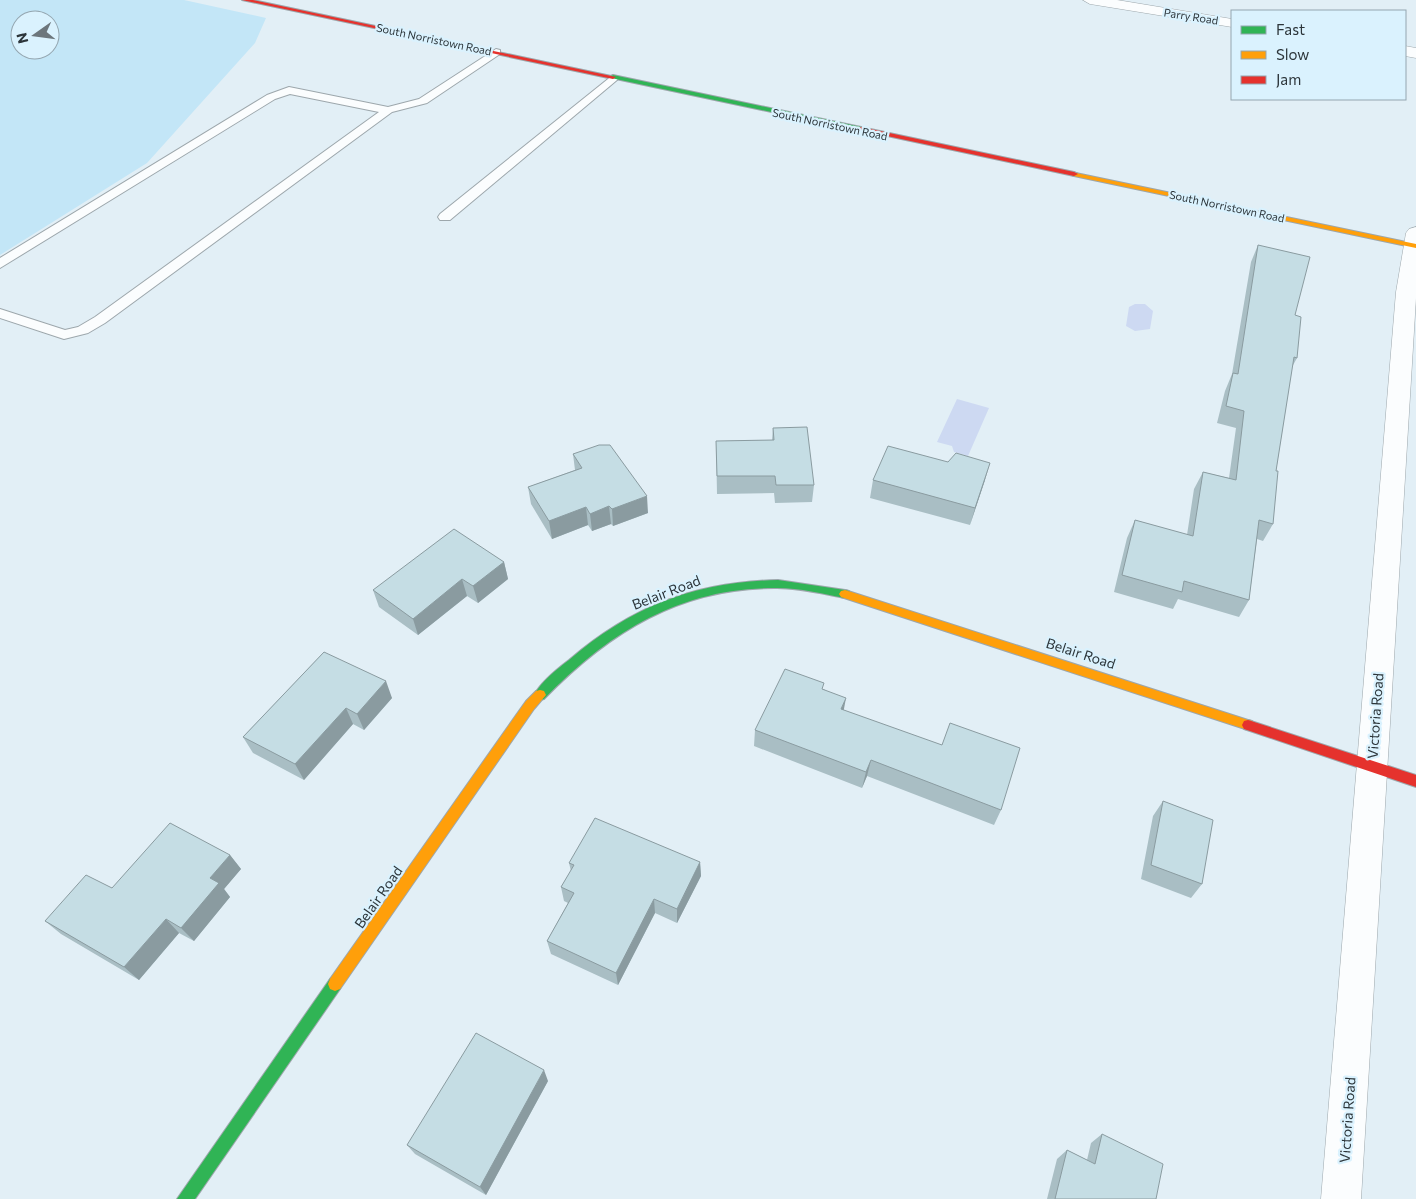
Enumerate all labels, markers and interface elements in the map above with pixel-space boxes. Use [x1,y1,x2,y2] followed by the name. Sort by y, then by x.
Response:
[1163,5,1219,27] street label: Parry Road
[10,10,60,60] north arrow
[1231,10,1406,100] legend
[375,20,493,58] street label: South Norristown Road
[1276,20,1305,38] text: Fast
[12,31,31,45] text: N
[1276,45,1309,63] text: Slow
[1276,70,1301,88] text: Jam
[771,105,889,143] street label: South Norristown Road
[1168,187,1286,225] street label: South Norristown Road
[629,571,703,613] street label: Belair Road
[1044,634,1118,672] street label: Belair Road
[1364,672,1386,760] street label: Victoria Road
[350,863,406,931] street label: Belair Road
[1336,1076,1358,1164] street label: Victoria Road

